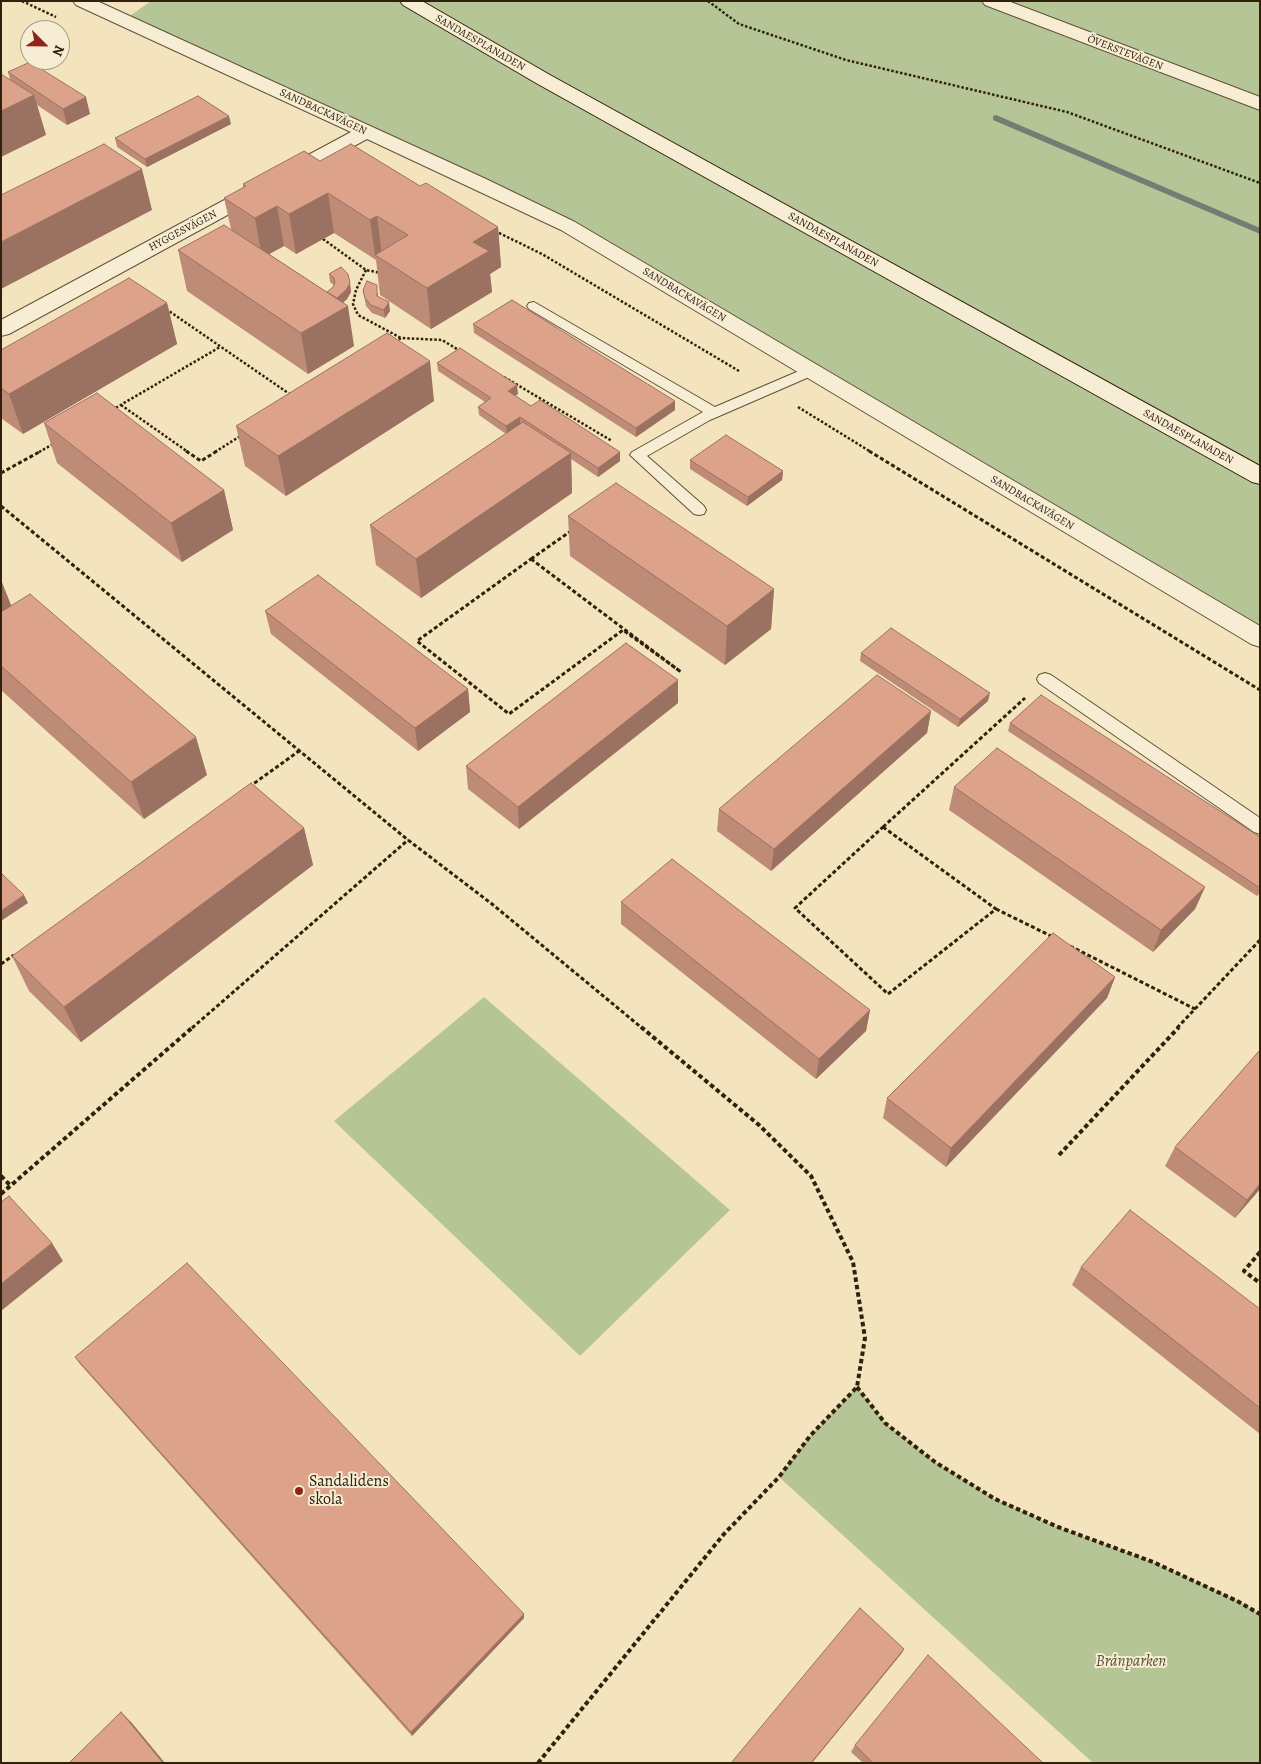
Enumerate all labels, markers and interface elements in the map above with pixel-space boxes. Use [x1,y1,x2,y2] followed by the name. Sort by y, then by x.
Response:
[433,12,527,74] street label: SANDAESPLANADEN
[20,20,70,70] north arrow
[1085,33,1165,73] street label: ÖVERSTEVÄGEN
[48,42,69,59] text: N
[277,86,369,138] street label: SANDBACKAVÄGEN
[147,207,219,255] street label: HYGGESVÄGEN
[786,210,880,270] street label: SANDAESPLANADEN
[640,265,728,325] street label: SANDBACKAVÄGEN
[1141,407,1235,467] street label: SANDAESPLANADEN
[988,473,1076,533] street label: SANDBACKAVÄGEN
[309,1472,389,1510] place label: Sandalidens skola
[293,1485,305,1497] marker: Sandalidens skola
[1096,1652,1166,1672] park label: Brånparken

